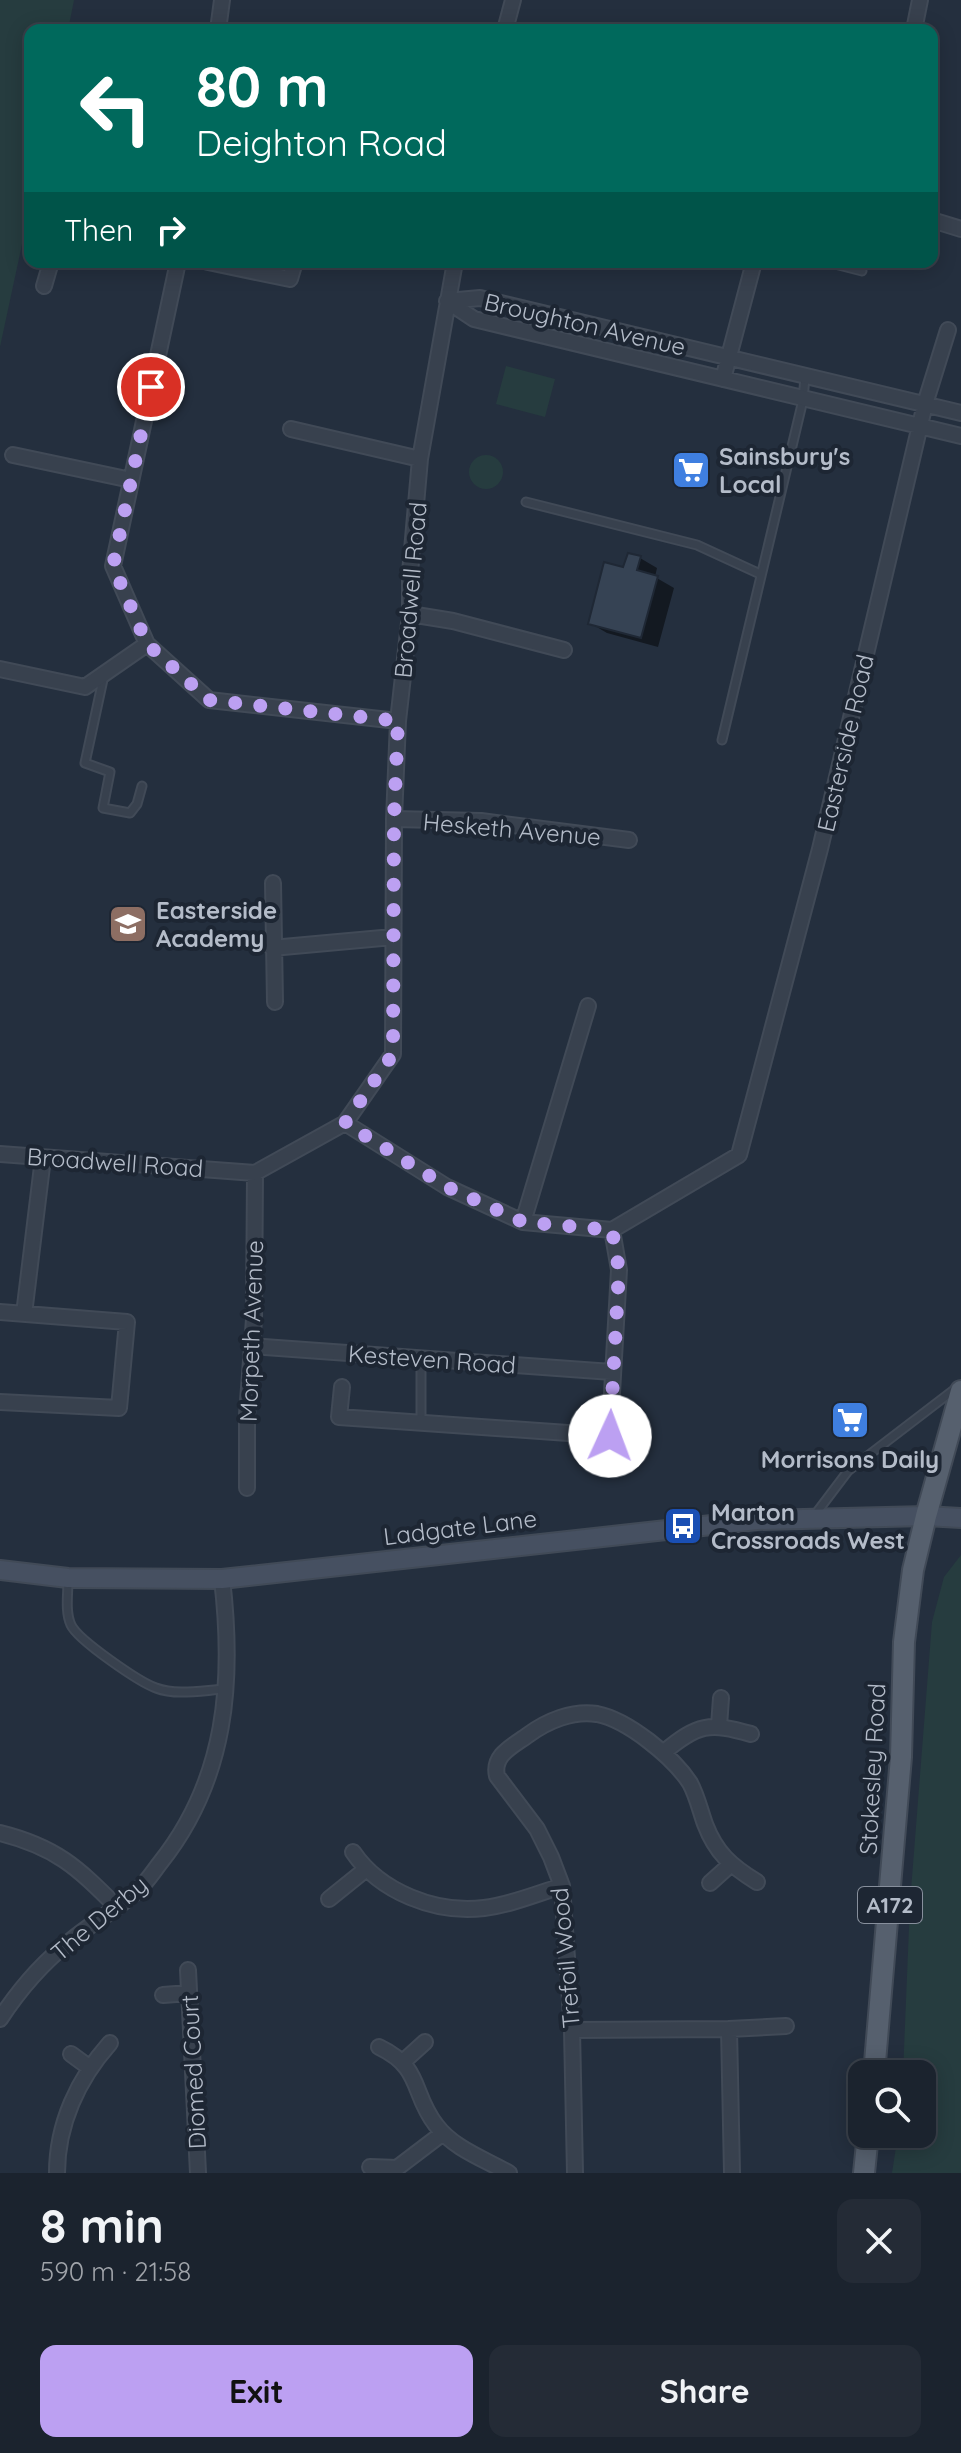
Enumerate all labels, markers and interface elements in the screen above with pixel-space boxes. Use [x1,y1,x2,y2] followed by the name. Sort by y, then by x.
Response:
[196,51,328,121] text: 80 m
[64,56,168,160] icon: left
[196,120,447,165] text: Deighton Road
[149,208,193,252] icon: right
[64,211,133,249] text: Then
[481,286,689,362] street label: Broughton Avenue
[117,353,185,421] pin
[129,365,173,409] icon: arrive
[719,441,850,499] place label: Sainsbury's Local
[670,449,712,491] supermarket icon: Sainsbury's Local
[387,501,433,679] street label: Broadwell Road
[810,652,880,834] street label: Easterside Road
[422,806,602,852] street label: Hesketh Avenue
[156,895,277,953] place label: Easterside Academy
[107,903,149,945] school or university icon: Easterside Academy
[26,1141,204,1183] street label: Broadwell Road
[233,1239,269,1423] street label: Morpeth Avenue
[347,1338,517,1380] street label: Kesteven Road
[568,1394,652,1478] position arrow
[829,1399,871,1441] supermarket icon: Morrisons Daily
[761,1444,939,1474] place label: Morrisons Daily
[711,1497,905,1555] place label: Marton Crossroads West
[382,1503,538,1551] street label: Ladgate Lane
[662,1505,704,1547] bus stop icon: Marton Crossroads West
[853,1683,891,1855] street label: Stokesley Road
[45,1869,153,1967] street label: The Derby
[544,1886,586,2030] street label: Trefoil Wood
[858,1887,922,1923] road number: A172
[174,1994,212,2150] street label: Diomed Court
[848,2060,936,2148] map controls
[848,2060,936,2148] button: search
[40,2195,164,2255] text: 8 min
[837,2199,921,2283] button: close
[40,2255,191,2288] text: 590 m · 21:58
[40,2345,473,2437] button: Exit
[489,2345,921,2437] button: Share

